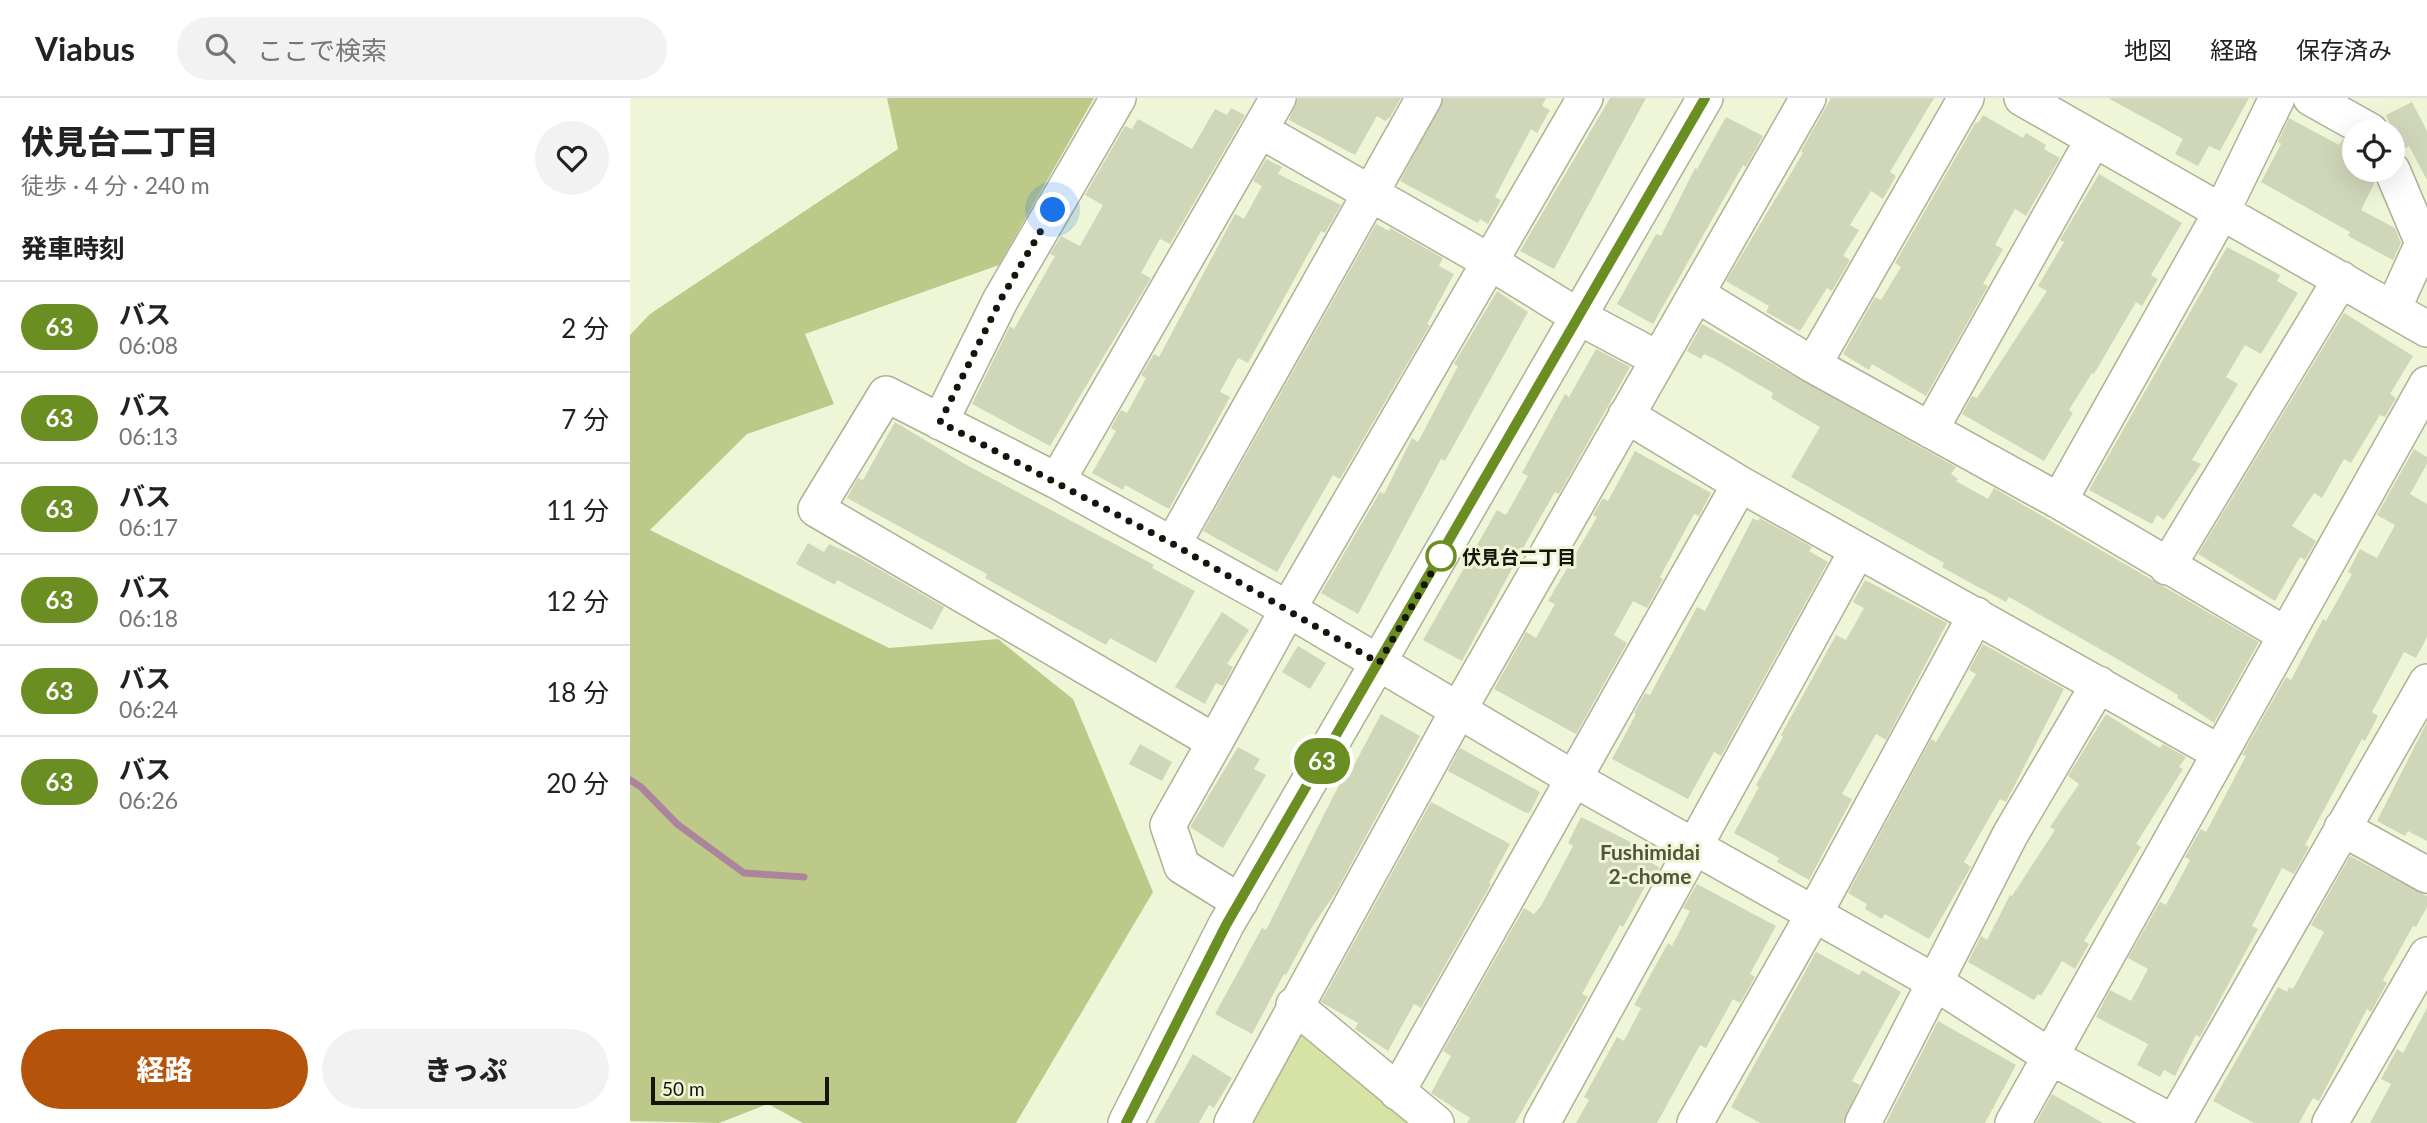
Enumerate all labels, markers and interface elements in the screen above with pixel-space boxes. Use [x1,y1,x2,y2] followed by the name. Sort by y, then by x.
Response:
[177,17,667,80] search box
[35,28,135,68] text: Viabus
[201,29,239,67] icon: search
[257,34,387,66] text: ここで検索
[2124,35,2172,64] text: 地図
[2210,35,2258,64] text: 経路
[2296,35,2392,64] text: 保存済み
[2342,119,2405,182] map controls
[2342,119,2405,182] button: locate
[21,121,219,161] text: 伏見台二丁目
[535,121,609,195] button: heart
[21,171,210,199] text: 徒歩 · 4 分 · 240 m
[1035,192,1070,227] your location
[21,232,125,264] text: 発車時刻
[119,298,171,330] text: バス
[46,312,73,341] text: 63
[561,312,609,344] text: 2 分
[119,331,178,359] text: 06:08
[119,389,171,421] text: バス
[46,403,73,432] text: 63
[561,403,609,435] text: 7 分
[119,422,178,450] text: 06:13
[119,480,171,512] text: バス
[46,494,73,523] text: 63
[546,494,609,526] text: 11 分
[119,513,178,541] text: 06:17
[1426,541,1456,571] marker: 伏見台二丁目
[1462,545,1576,568] place label: 伏見台二丁目
[119,571,171,603] text: バス
[46,585,73,614] text: 63
[546,585,609,617] text: 12 分
[119,604,178,632] text: 06:18
[119,662,171,694] text: バス
[46,676,73,705] text: 63
[546,676,609,708] text: 18 分
[119,695,178,723] text: 06:24
[1290,738,1354,784] line badge: 63
[1308,746,1336,775] text: 63
[119,753,171,785] text: バス
[46,767,73,796] text: 63
[546,767,609,799] text: 20 分
[119,786,178,814] text: 06:26
[1600,839,1700,888] district label: Fushimidai 2-chome
[21,1029,308,1109] button: 経路
[322,1029,609,1109] button: きっぷ
[651,1074,830,1106] scale bar
[662,1077,705,1100] text: 50 m

